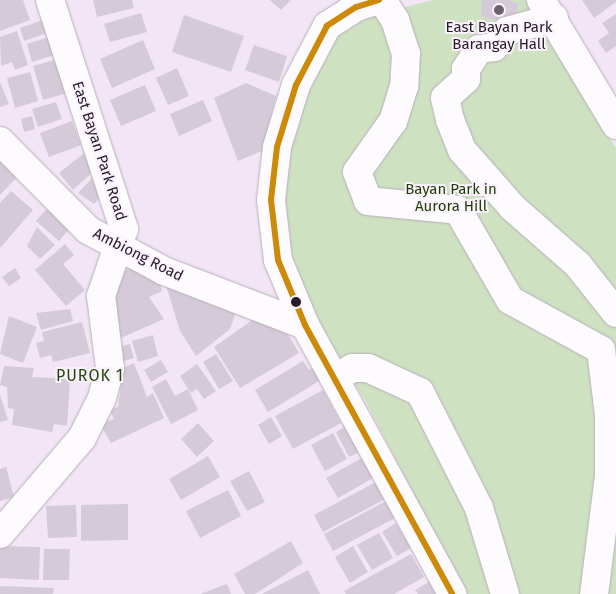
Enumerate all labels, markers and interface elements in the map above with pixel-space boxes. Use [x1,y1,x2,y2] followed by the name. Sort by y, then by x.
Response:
[493,4,505,16] marker: East Bayan Park Barangay Hall
[446,18,552,53] place label: East Bayan Park Barangay Hall
[68,79,130,223] street label: East Bayan Park Road
[405,180,497,215] park label: Bayan Park in Aurora Hill
[90,225,186,285] street label: Ambiong Road
[291,297,301,307] unlabelled marker
[55,366,125,386] district label: PUROK 1

